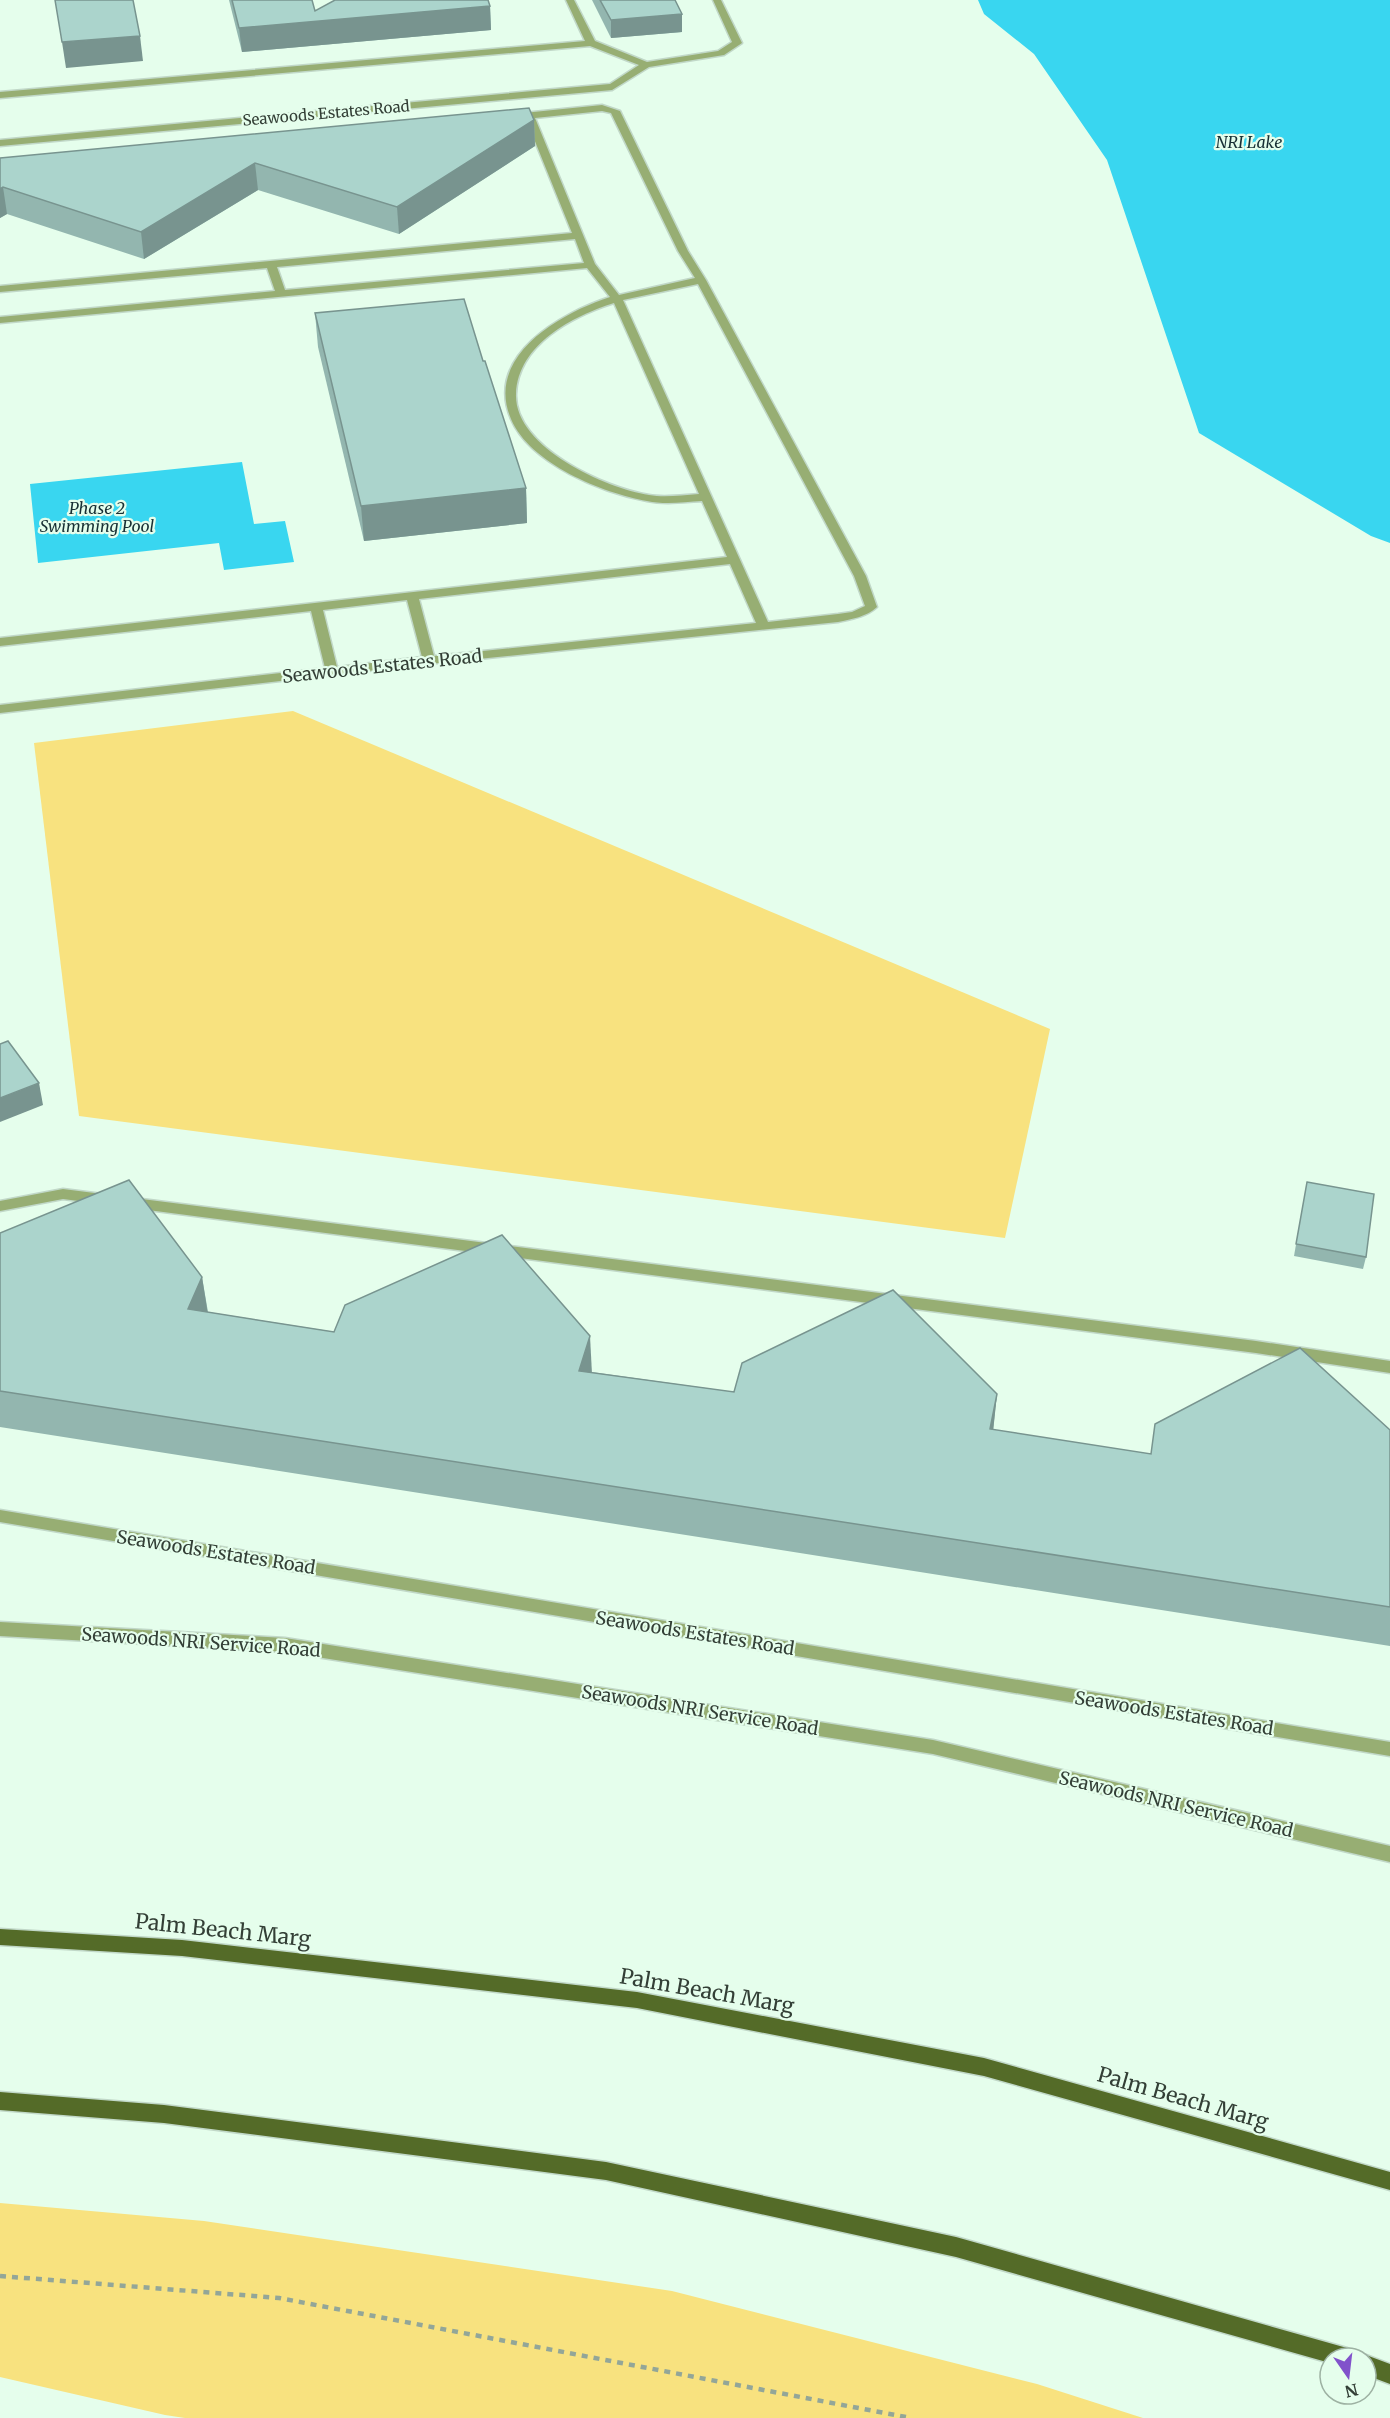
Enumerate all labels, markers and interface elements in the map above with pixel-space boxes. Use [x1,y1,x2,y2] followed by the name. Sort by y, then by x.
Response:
[242,96,410,130] street label: Seawoods Estates Road
[1216,132,1282,152] water label: NRI Lake
[40,498,154,536] water label: Phase 2 Swimming Pool
[281,644,483,688] street label: Seawoods Estates Road
[115,1525,317,1579] street label: Seawoods Estates Road
[594,1606,796,1660] street label: Seawoods Estates Road
[81,1622,321,1662] street label: Seawoods NRI Service Road
[580,1680,820,1740] street label: Seawoods NRI Service Road
[1073,1686,1275,1740] street label: Seawoods Estates Road
[1057,1766,1295,1842] street label: Seawoods NRI Service Road
[134,1907,313,1953] street label: Palm Beach Marg
[618,1962,797,2020] street label: Palm Beach Marg
[1094,2061,1272,2135] street label: Palm Beach Marg
[1318,2346,1378,2406] north arrow
[1343,2379,1360,2402] text: N

